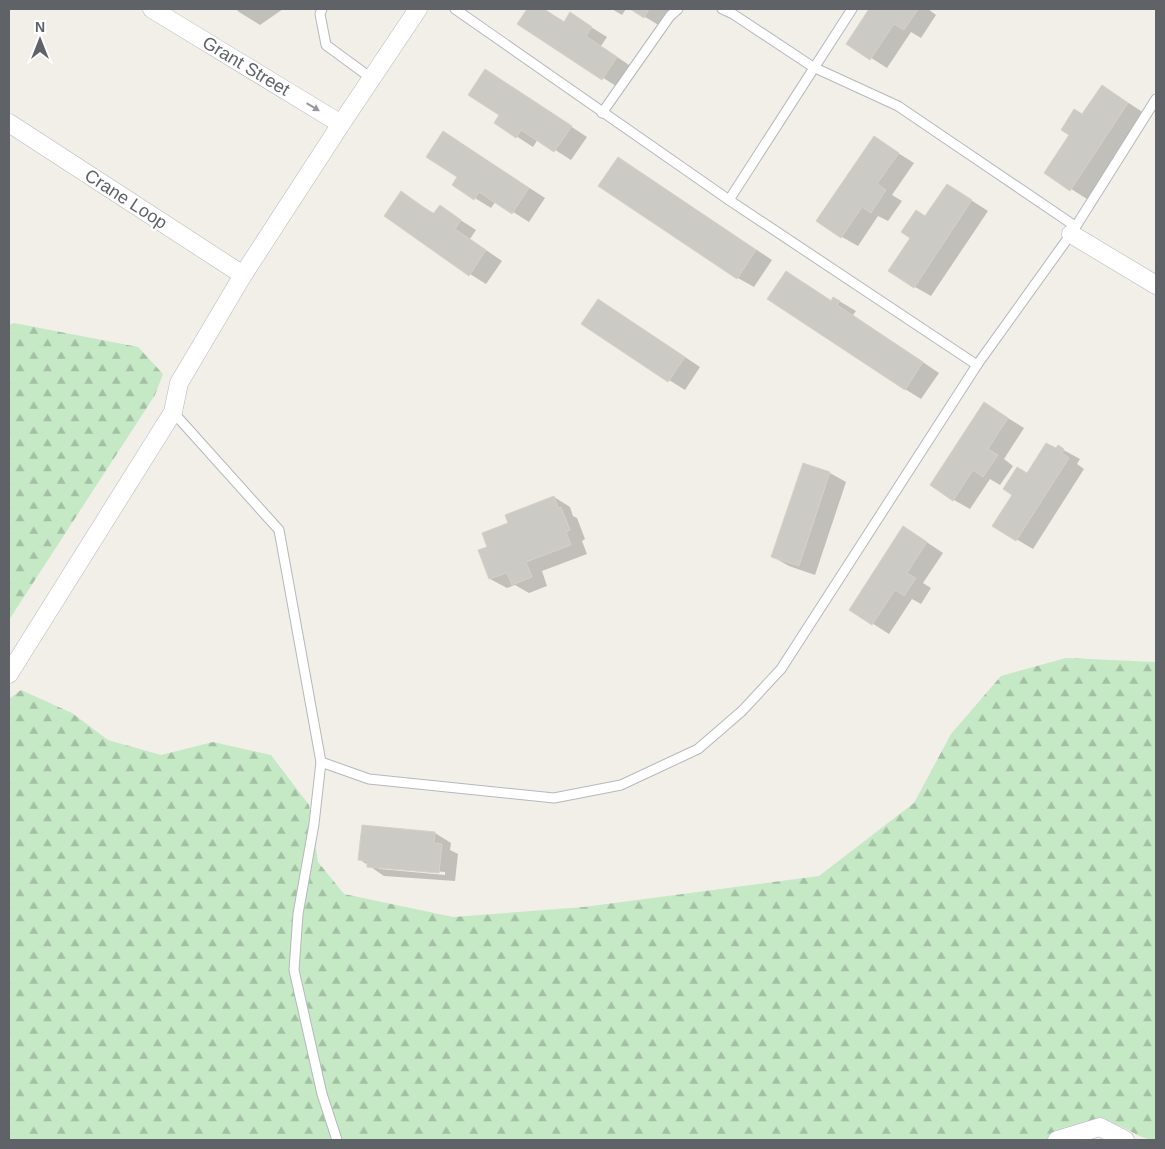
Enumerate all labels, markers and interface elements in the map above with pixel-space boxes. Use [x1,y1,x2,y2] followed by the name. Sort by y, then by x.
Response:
[15,15,65,65] north arrow
[35,19,45,35] text: N
[199,32,293,100] street label: Grant Street
[306,102,319,111] one-way arrow
[81,165,171,233] street label: Crane Loop

